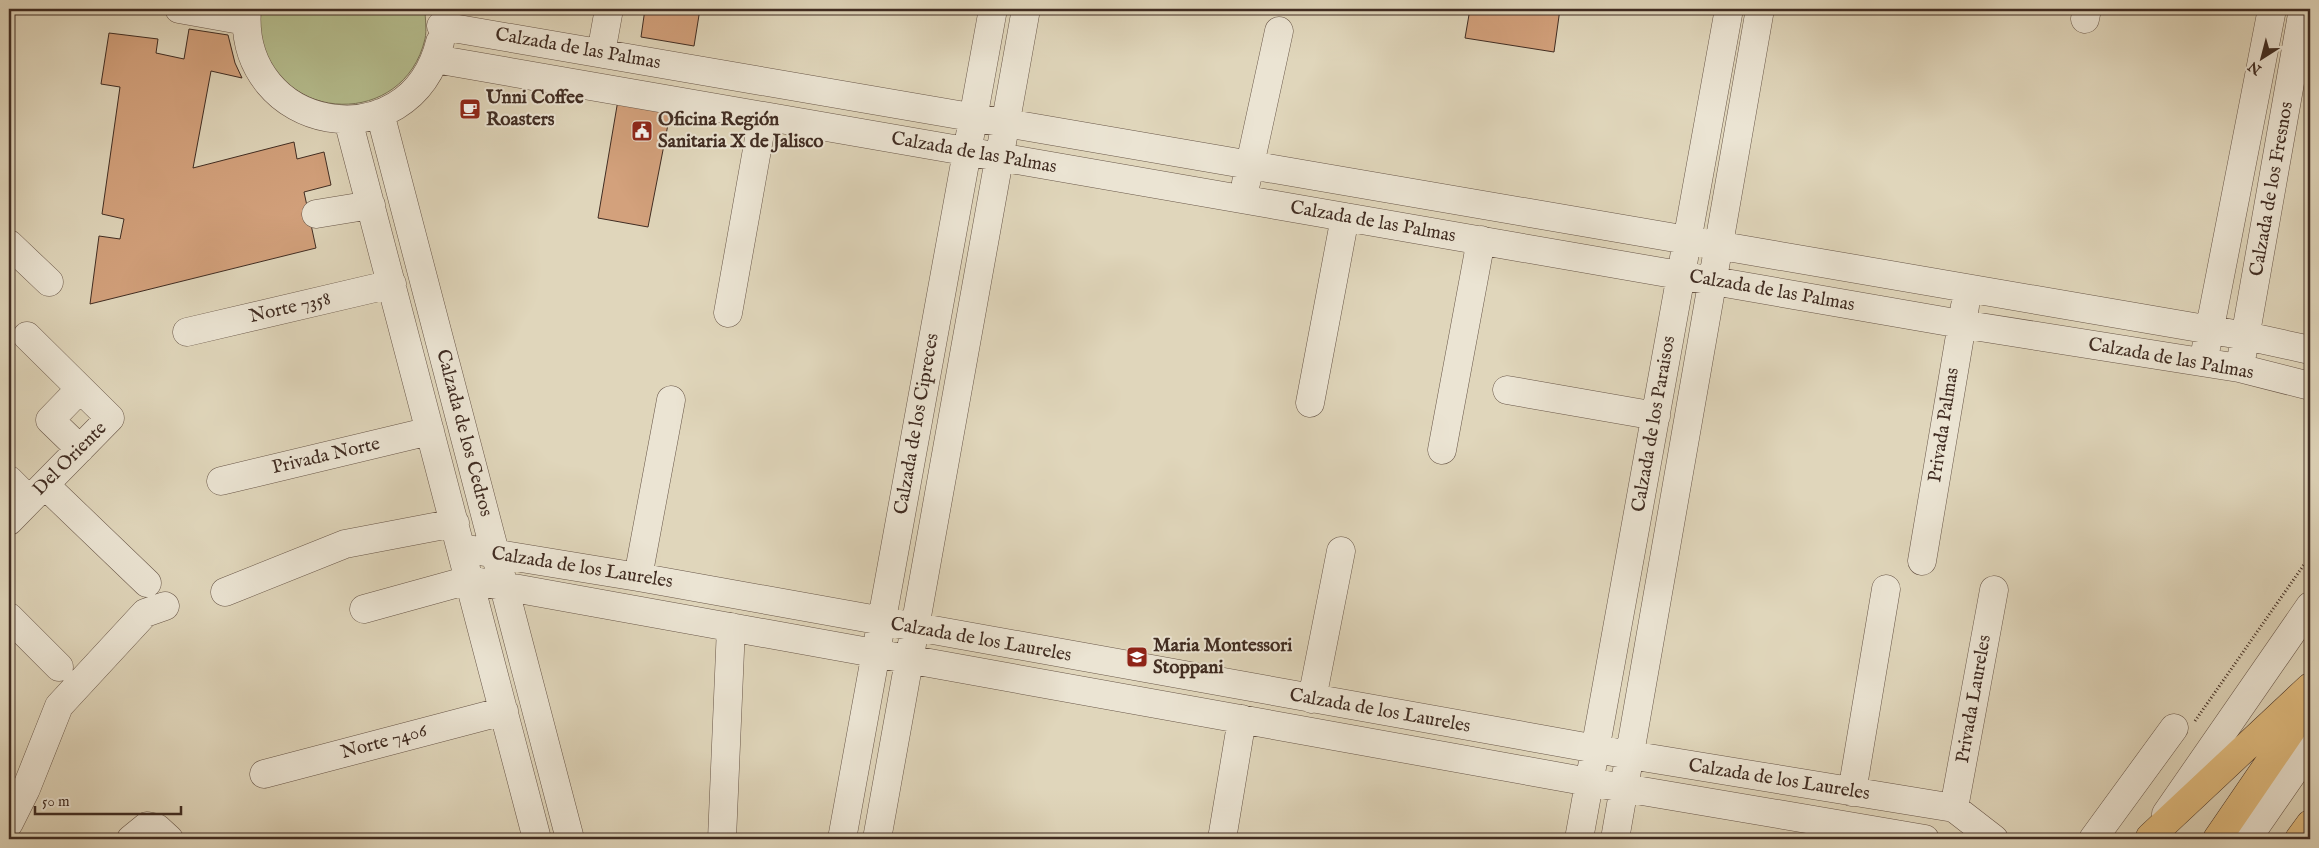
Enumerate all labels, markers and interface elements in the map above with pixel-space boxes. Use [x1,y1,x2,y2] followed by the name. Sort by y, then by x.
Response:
[493,23,663,75] street label: Calzada de las Palmas
[2236,32,2286,82] north arrow
[2245,57,2266,79] text: N
[485,86,584,132] place label: Unni Coffee Roasters
[458,97,482,121] cafe icon: Unni Coffee Roasters
[2245,100,2299,278] street label: Calzada de los Fresnos
[658,108,824,154] place label: Oficina Región Sanitaria X de Jalisco
[630,119,654,143] public building icon: Oficina Región Sanitaria X de Jalisco
[889,127,1059,179] street label: Calzada de las Palmas
[1288,196,1458,248] street label: Calzada de las Palmas
[1687,265,1857,317] street label: Calzada de las Palmas
[247,287,333,329] street label: Norte 7358
[889,331,945,517] street label: Calzada de los Cipreces
[2086,333,2256,385] street label: Calzada de las Palmas
[1627,334,1681,514] street label: Calzada de los Paraisos
[430,347,498,519] street label: Calzada de los Cedros
[1923,366,1965,484] street label: Privada Palmas
[28,417,112,501] street label: Del Oriente
[270,432,383,480] street label: Privada Norte
[490,542,674,594] street label: Calzada de los Laureles
[889,612,1073,668] street label: Calzada de los Laureles
[1951,633,1997,765] street label: Privada Laureles
[1153,634,1292,680] place label: Maria Montessori Stoppani
[1125,645,1149,669] school or university icon: Maria Montessori Stoppani
[1288,683,1472,739] street label: Calzada de los Laureles
[338,719,431,765] street label: Norte 7406
[1687,754,1871,806] street label: Calzada de los Laureles
[35,783,181,815] scale bar
[42,792,70,811] text: 50 m

